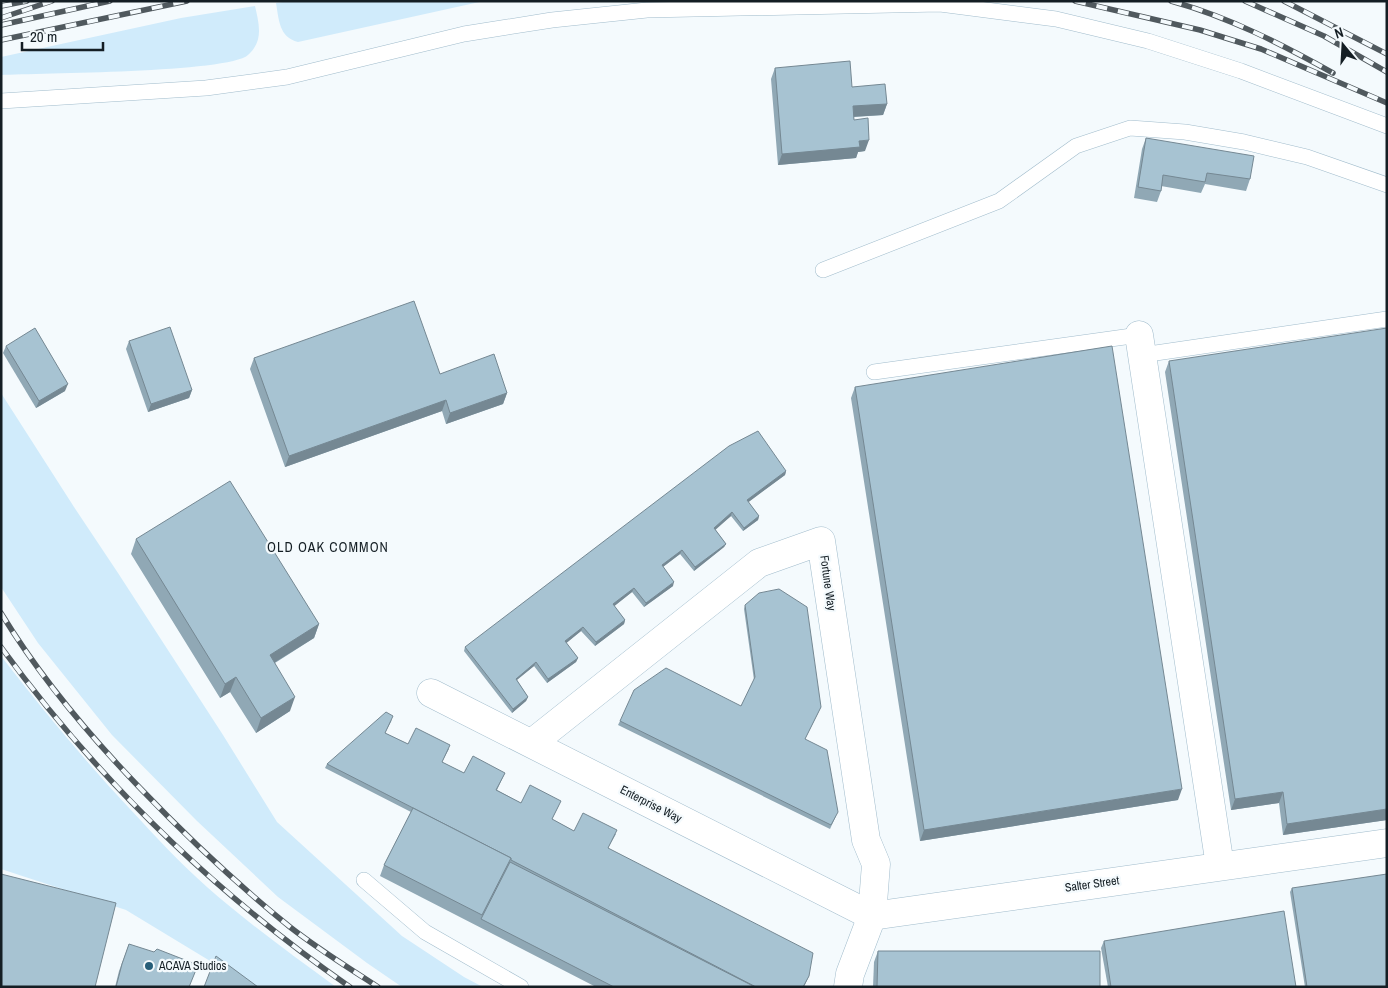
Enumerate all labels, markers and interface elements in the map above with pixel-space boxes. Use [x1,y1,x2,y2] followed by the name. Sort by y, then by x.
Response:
[22,20,104,52] scale bar
[1318,20,1368,70] north arrow
[1332,23,1346,42] text: N
[30,26,57,47] text: 20 m
[267,538,389,556] district label: OLD OAK COMMON
[816,554,840,612] street label: Fortune Way
[617,782,685,826] street label: Enterprise Way
[1064,872,1120,896] street label: Salter Street
[158,958,227,974] place label: ACAVA Studios
[143,960,155,972] marker: ACAVA Studios

